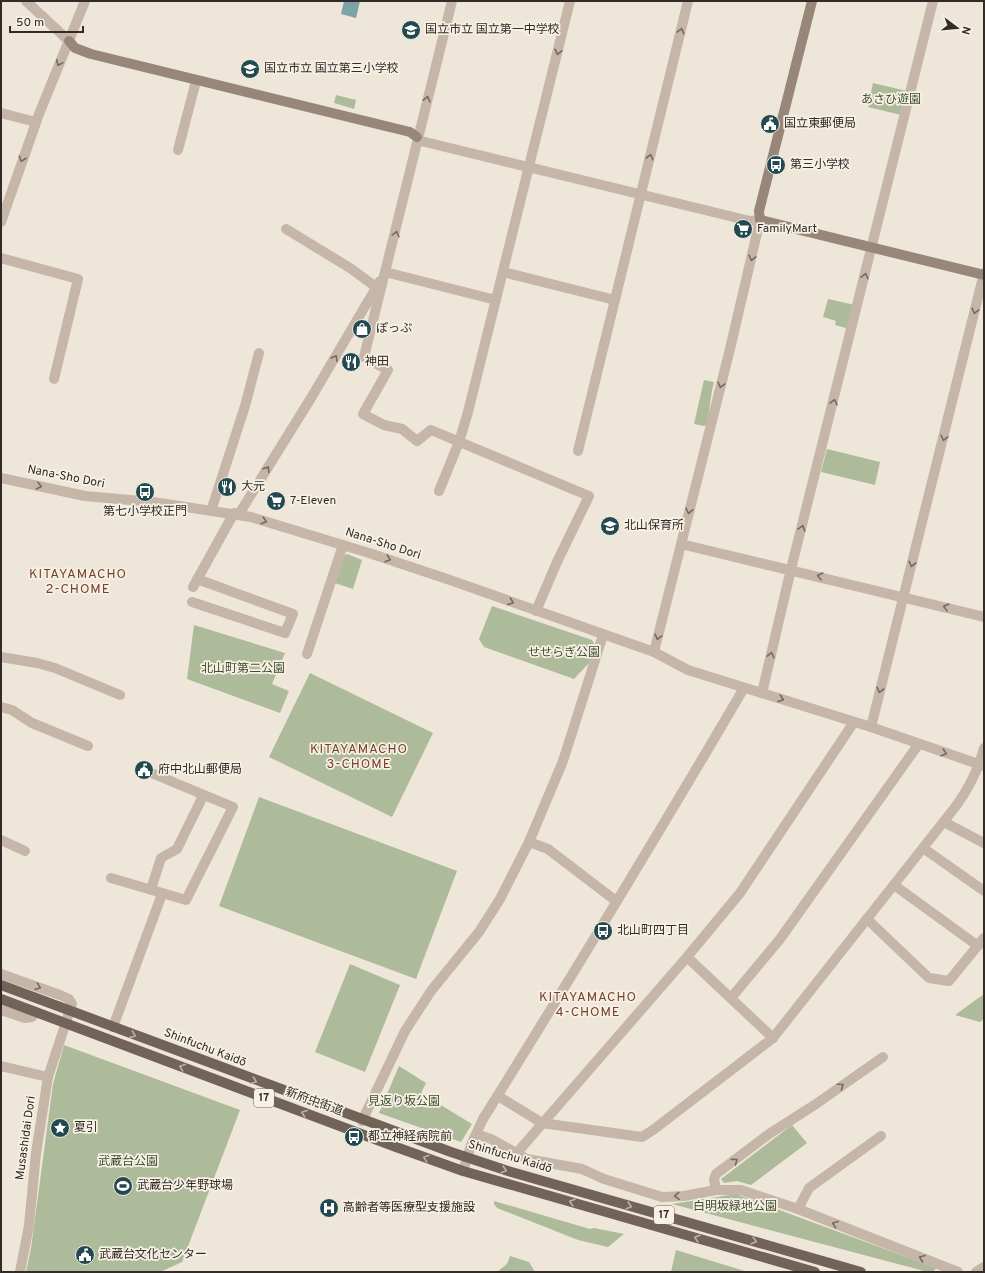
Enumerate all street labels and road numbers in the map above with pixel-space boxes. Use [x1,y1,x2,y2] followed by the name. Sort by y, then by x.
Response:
[26,462,106,492] street label: Nana-Sho Dori
[343,524,423,564] street label: Nana-Sho Dori
[162,1025,249,1071] street label: Shinfuchu Kaidō
[283,1084,345,1120] street label: 新府中街道
[254,1089,274,1107] road number: 17
[12,1095,40,1181] street label: Musashidai Dori
[466,1137,554,1177] street label: Shinfuchu Kaidō
[654,1206,674,1224] road number: 17

